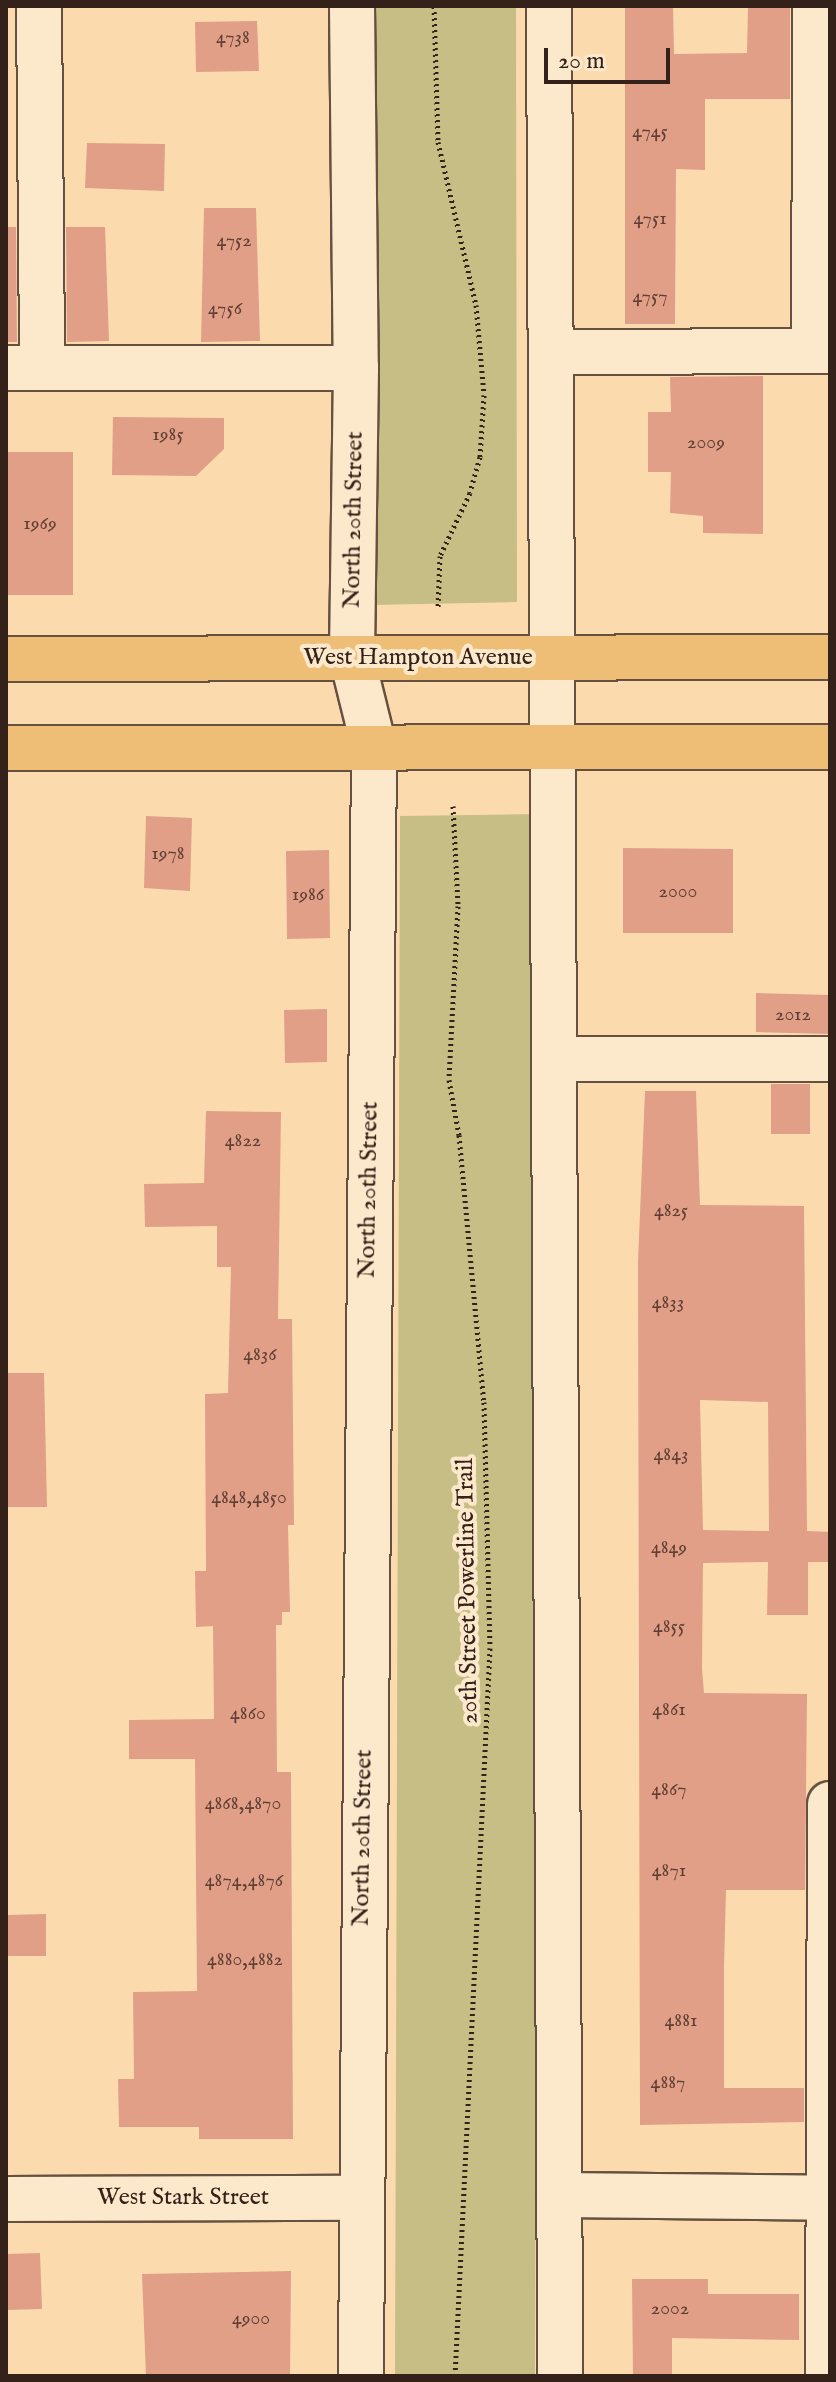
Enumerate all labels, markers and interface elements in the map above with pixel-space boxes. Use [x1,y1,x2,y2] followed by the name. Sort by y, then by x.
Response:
[216,25,250,49] house number: 4738
[548,32,674,82] scale bar
[558,46,605,77] text: 20 m
[632,119,668,143] house number: 4745
[633,206,667,230] house number: 4751
[216,228,252,252] house number: 4752
[632,284,668,308] house number: 4757
[208,296,242,320] house number: 4756
[152,422,184,446] house number: 1985
[687,430,725,454] house number: 2009
[338,431,370,609] street label: North 20th Street
[23,511,57,535] house number: 1969
[303,644,533,672] street label: West Hampton Avenue
[151,841,185,865] house number: 1978
[659,879,697,903] house number: 2000
[292,882,324,906] house number: 1986
[775,1002,811,1026] house number: 2012
[353,1101,385,1279] street label: North 20th Street
[225,1128,261,1152] house number: 4822
[654,1198,688,1222] house number: 4825
[652,1290,684,1314] house number: 4833
[243,1342,277,1366] house number: 4836
[654,1442,688,1466] house number: 4843
[451,1458,485,1724] street label: 20th Street Powerline Trail
[211,1485,287,1509] house number: 4848,4850
[651,1535,687,1559] house number: 4849
[653,1614,685,1638] house number: 4855
[652,1697,686,1721] house number: 4861
[230,1701,266,1725] house number: 4860
[347,1749,379,1927] street label: North 20th Street
[651,1777,687,1801] house number: 4867
[205,1791,281,1815] house number: 4868,4870
[652,1858,686,1882] house number: 4871
[205,1868,283,1892] house number: 4874,4876
[207,1947,283,1971] house number: 4880,4882
[665,2008,697,2032] house number: 4881
[651,2070,685,2094] house number: 4887
[97,2184,269,2212] street label: West Stark Street
[651,2296,689,2320] house number: 2002
[232,2306,270,2330] house number: 4900

